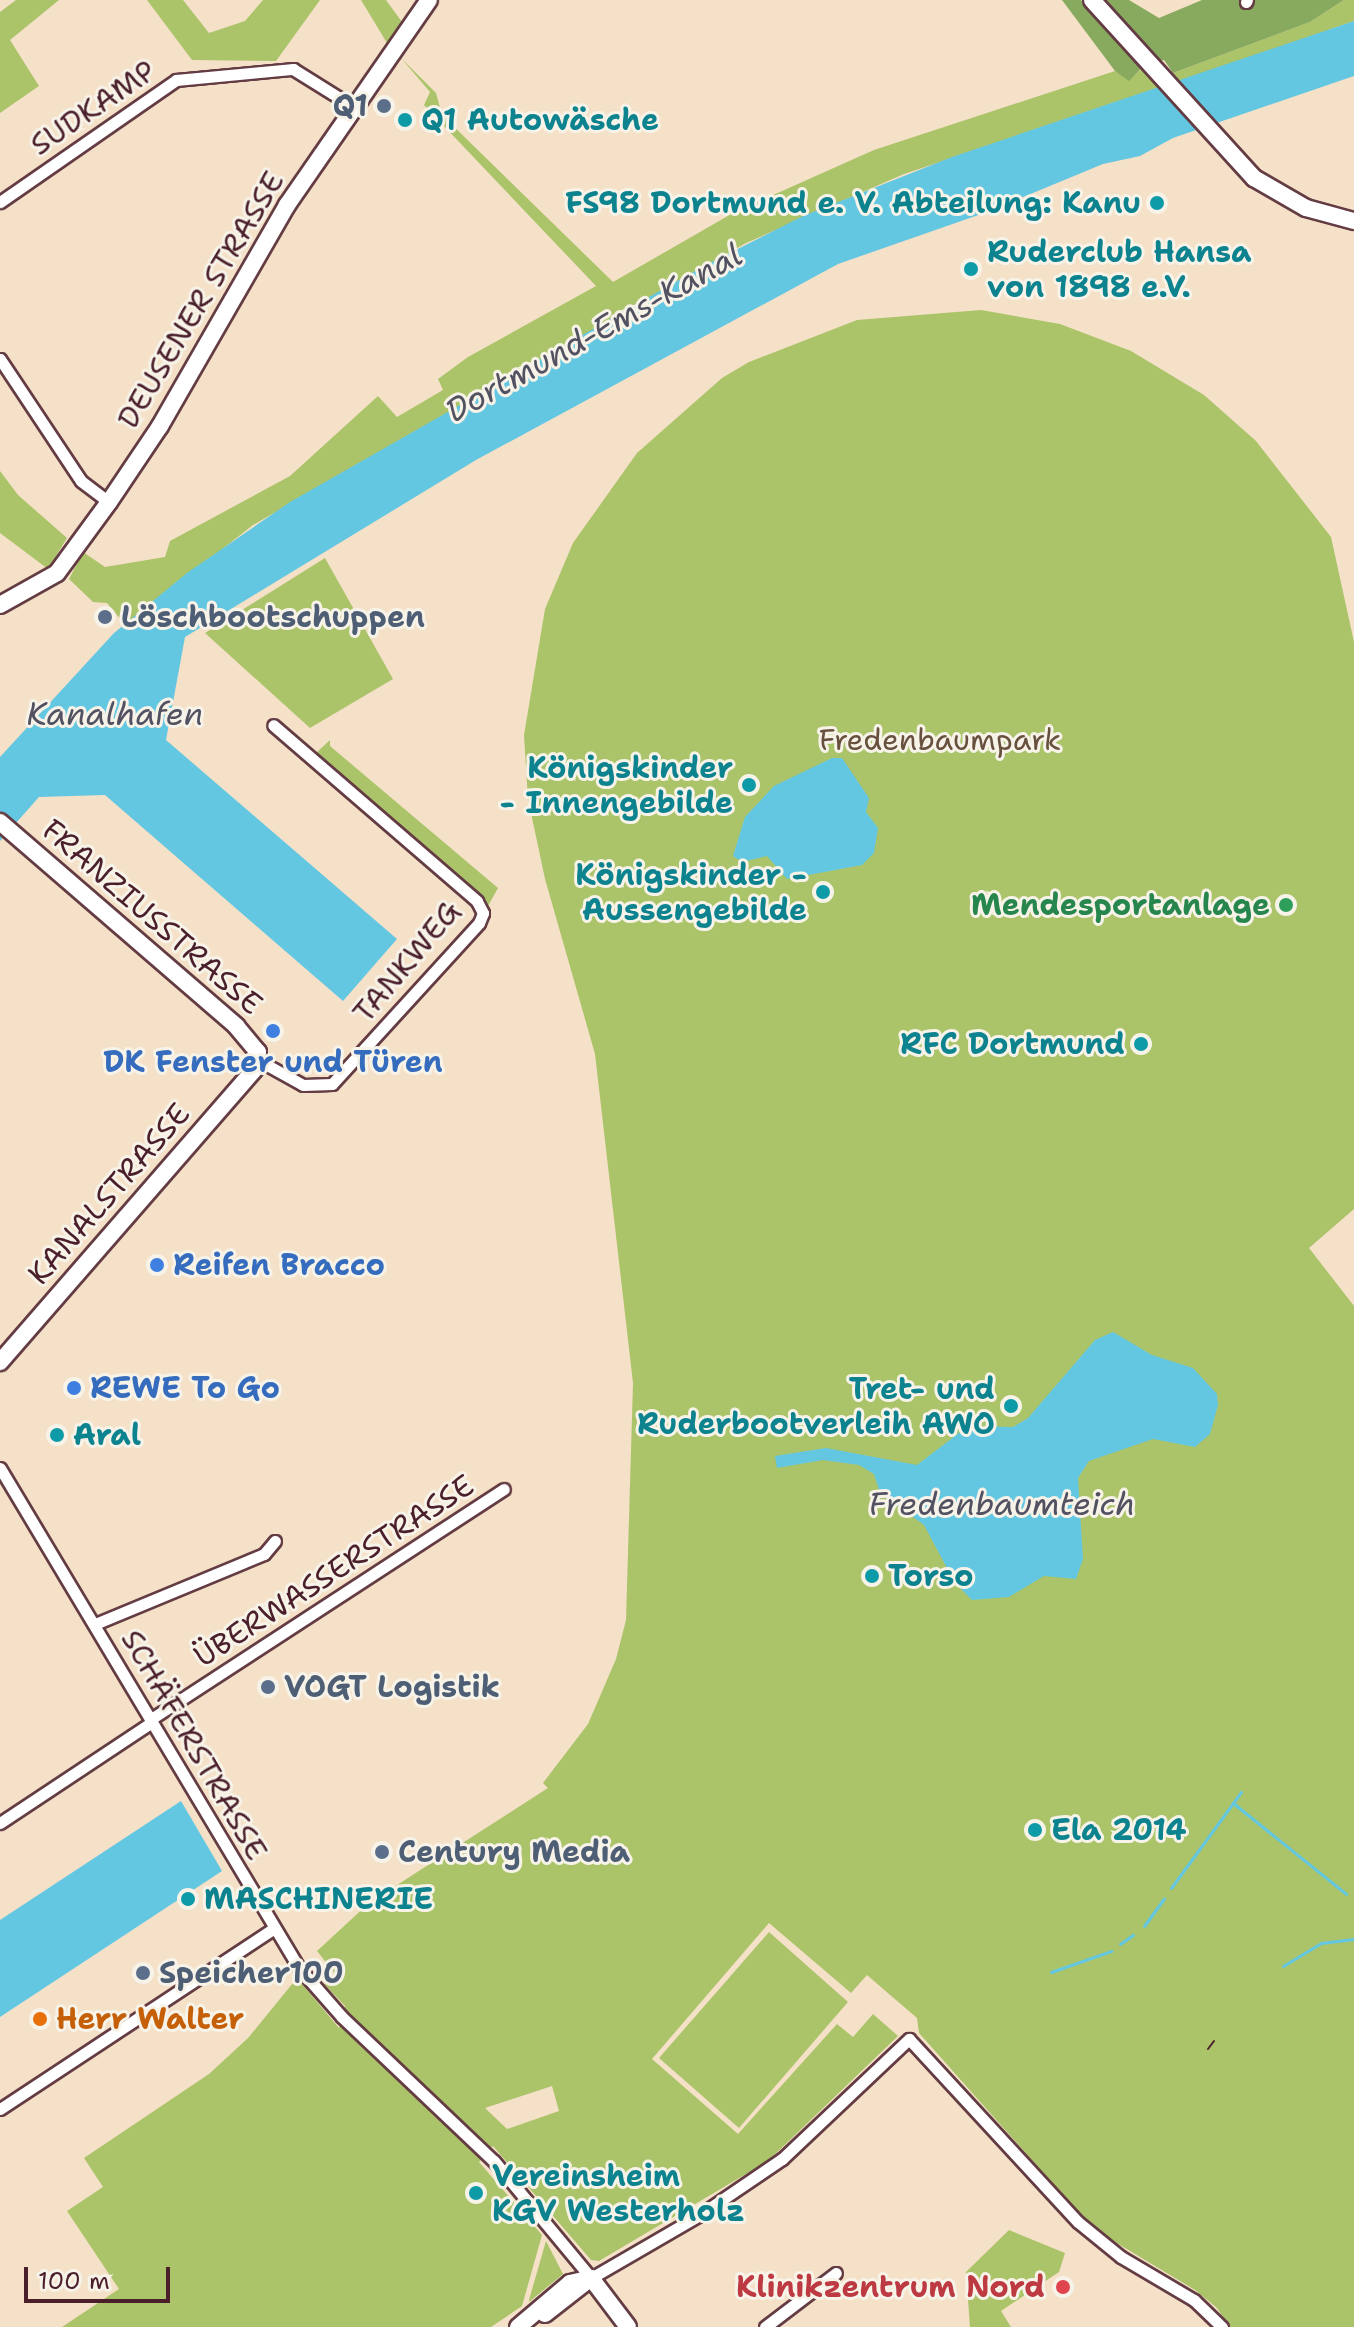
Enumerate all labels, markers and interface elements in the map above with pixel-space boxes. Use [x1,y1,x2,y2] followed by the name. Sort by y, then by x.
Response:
[23,53,163,163] street label: SUDKAMP
[332,88,368,124] place label: Q1
[375,97,393,115] marker: Q1
[421,102,659,138] place label: Q1 Autowäsche
[396,111,414,129] marker: Q1 Autowäsche
[110,165,292,435] street label: DEUSENER STRASSE
[565,185,1141,221] place label: FS98 Dortmund e. V. Abteilung: Kanu
[1148,194,1166,212] marker: FS98 Dortmund e. V. Abteilung: Kanu
[987,234,1251,304] place label: Ruderclub Hansa von 1898 e.V.
[439,236,749,430] water label: Dortmund-Ems-Kanal
[962,260,980,278] marker: Ruderclub Hansa von 1898 e.V.
[121,599,425,635] place label: Löschbootschuppen
[96,608,114,626] marker: Löschbootschuppen
[27,695,203,733] water label: Kanalhafen
[819,722,1061,758] park label: Fredenbaumpark
[499,750,733,820] place label: Königskinder - Innengebilde
[740,776,758,794] marker: Königskinder - Innengebilde
[35,812,269,1022] street label: FRANZIUSSTRASSE
[575,857,807,928] place label: Königskinder - Aussengebilde
[814,883,832,901] marker: Königskinder - Aussengebilde
[971,887,1270,923] place label: Mendesportanlage
[346,894,468,1030] street label: TANKWEG
[1277,896,1295,914] marker: Mendesportanlage
[264,1022,282,1040] marker: DK Fenster und Türen
[900,1026,1125,1062] place label: RFC Dortmund
[1132,1035,1150,1053] marker: RFC Dortmund
[103,1044,443,1080] place label: DK Fenster und Türen
[21,1096,197,1292] street label: KANALSTRASSE
[173,1247,385,1283] place label: Reifen Bracco
[148,1256,166,1274] marker: Reifen Bracco
[90,1370,280,1406] place label: REWE To Go
[637,1371,995,1442] place label: Tret- und Ruderbootverleih AWO
[65,1379,83,1397] marker: REWE To Go
[1002,1397,1020,1415] marker: Tret- und Ruderbootverleih AWO
[73,1417,141,1453] place label: Aral
[48,1426,66,1444] marker: Aral
[187,1467,481,1675] street label: ÜBERWASSERSTRASSE
[869,1485,1135,1523] water label: Fredenbaumteich
[888,1558,974,1594] place label: Torso
[863,1567,881,1585] marker: Torso
[113,1623,275,1867] street label: SCHÄFERSTRASSE
[284,1669,500,1705] place label: VOGT Logistik
[259,1678,277,1696] marker: VOGT Logistik
[1051,1812,1187,1848] place label: Ela 2014
[1026,1821,1044,1839] marker: Ela 2014
[398,1834,630,1870] place label: Century Media
[373,1843,391,1861] marker: Century Media
[204,1881,433,1917] place label: MASCHINERIE
[179,1890,197,1908] marker: MASCHINERIE
[159,1955,344,1991] place label: Speicher100
[134,1964,152,1982] marker: Speicher100
[56,2001,244,2037] place label: Herr Walter
[31,2010,49,2028] marker: Herr Walter
[492,2158,745,2228] place label: Vereinsheim KGV Westerholz
[467,2184,485,2202] marker: Vereinsheim KGV Westerholz
[28,2251,174,2301] scale bar
[38,2265,110,2297] text: 100 m
[736,2269,1045,2305] place label: Klinikzentrum Nord
[1052,2276,1074,2298] marker: Klinikzentrum Nord

